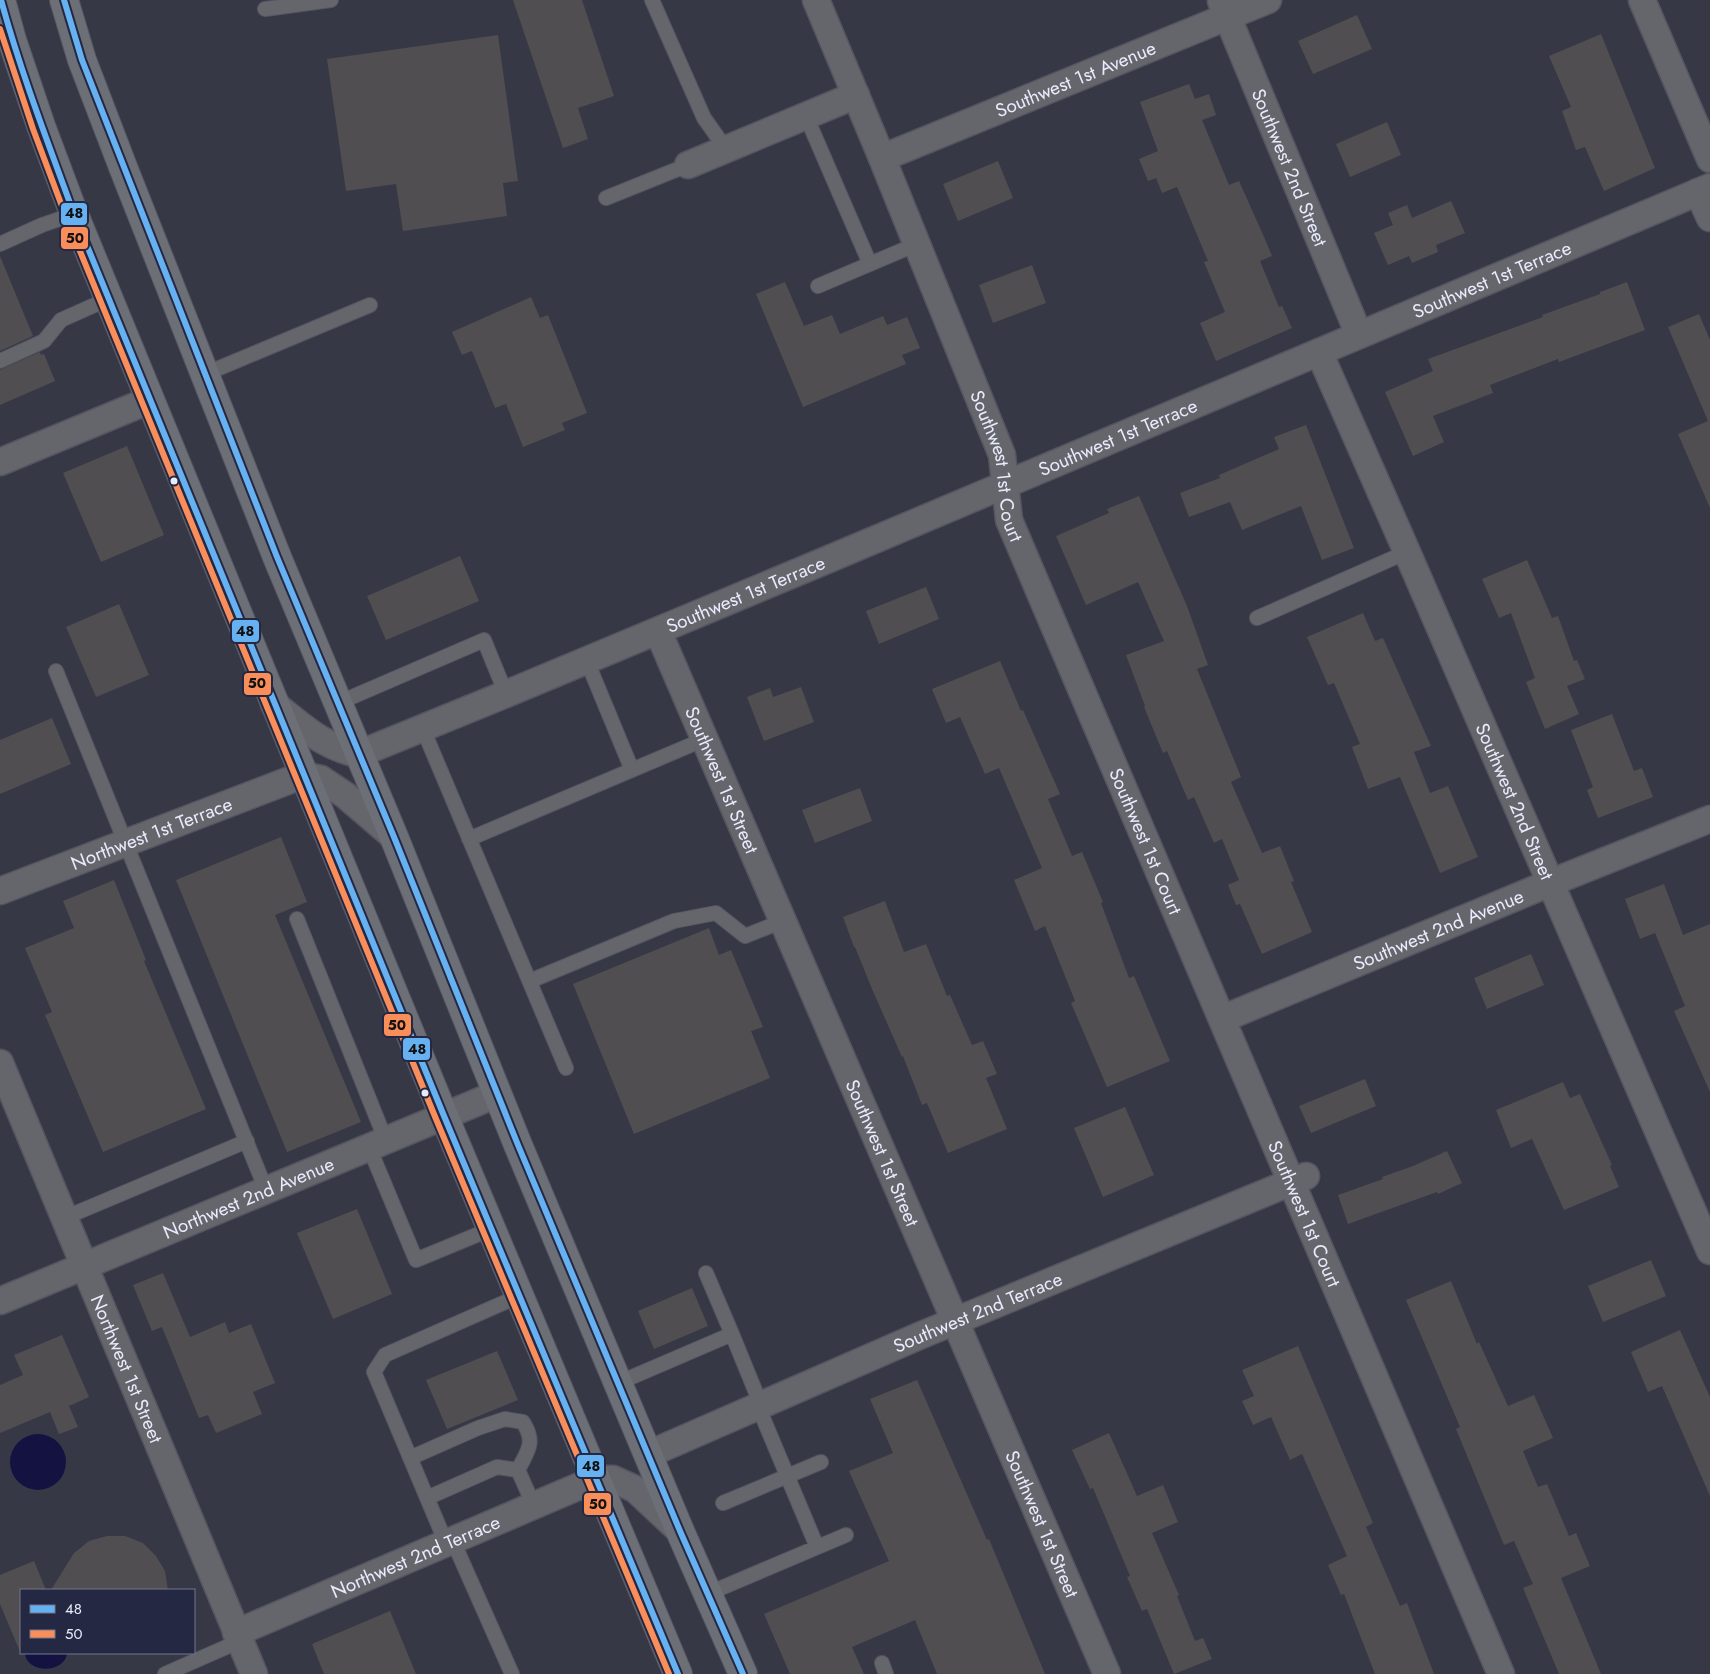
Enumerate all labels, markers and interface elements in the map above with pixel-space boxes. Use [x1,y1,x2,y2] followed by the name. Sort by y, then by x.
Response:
[991,34,1160,124] street label: Southwest 1st Avenue
[1245,85,1334,251] street label: Southwest 2nd Street
[60,202,88,226] line badge: 48
[65,203,83,223] text: 48
[60,226,89,250] line badge: 50
[66,228,84,248] text: 50
[1408,234,1576,325] street label: Southwest 1st Terrace
[963,386,1030,546] street label: Southwest 1st Court
[1034,392,1202,483] street label: Southwest 1st Terrace
[169,476,179,486] unlabelled marker
[662,549,829,640] street label: Southwest 1st Terrace
[231,619,260,643] line badge: 48
[236,621,254,641] text: 48
[243,672,272,696] line badge: 50
[248,673,266,693] text: 50
[678,702,765,858] street label: Southwest 1st Street
[1469,719,1561,884] street label: Southwest 2nd Street
[1102,764,1189,919] street label: Southwest 1st Court
[67,790,236,877] street label: Northwest 1st Terrace
[1349,882,1528,977] street label: Southwest 2nd Avenue
[383,1013,412,1037] line badge: 50
[388,1015,406,1035] text: 50
[402,1037,431,1061] line badge: 48
[408,1039,426,1059] text: 48
[839,1075,926,1231] street label: Southwest 1st Street
[420,1088,430,1098] unlabelled marker
[1261,1137,1348,1292] street label: Southwest 1st Court
[159,1150,338,1246] street label: Northwest 2nd Avenue
[889,1265,1067,1360] street label: Southwest 2nd Terrace
[84,1291,170,1448] street label: Northwest 1st Street
[998,1446,1086,1602] street label: Southwest 1st Street
[576,1454,605,1478] line badge: 48
[582,1456,600,1476] text: 48
[583,1492,612,1516] line badge: 50
[589,1494,607,1514] text: 50
[327,1509,504,1605] street label: Northwest 2nd Terrace
[20,1589,195,1654] legend
[65,1598,82,1620] text: 48
[65,1623,82,1645] text: 50

